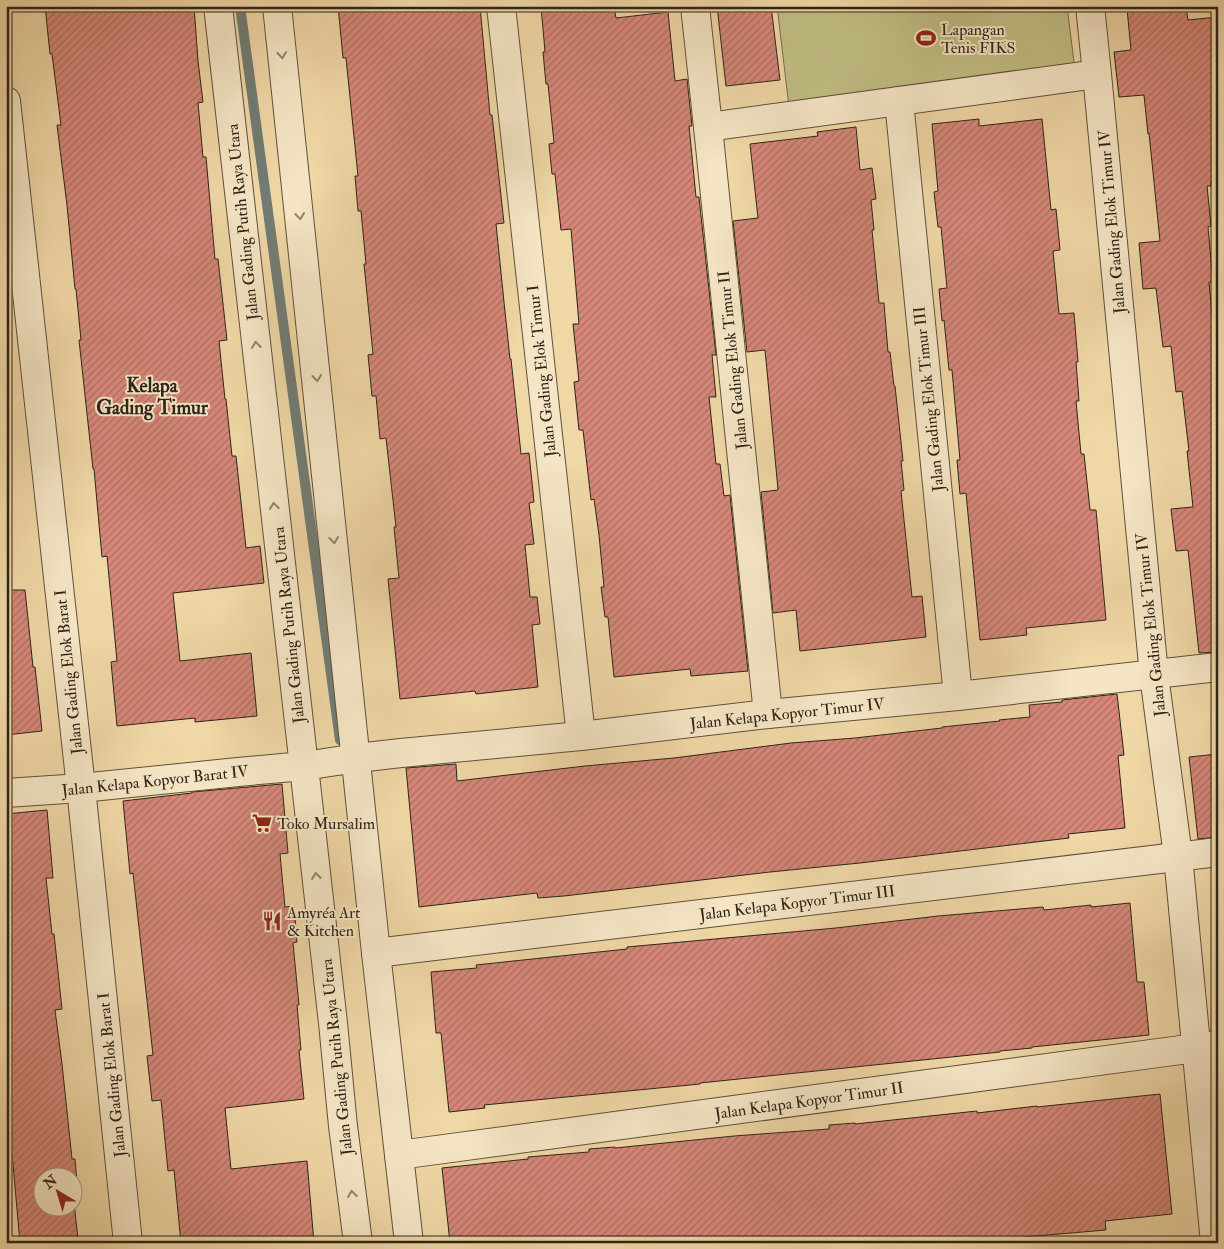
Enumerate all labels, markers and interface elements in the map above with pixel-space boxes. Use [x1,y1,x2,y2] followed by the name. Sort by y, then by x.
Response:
[941,20,1015,58] place label: Lapangan Tenis FIKS
[915,27,937,49] sports icon: Lapangan Tenis FIKS
[277,51,288,59] one-way arrow
[223,122,264,322] street label: Jalan Gading Putih Raya Utara
[1094,128,1131,316] street label: Jalan Gading Elok Timur IV
[294,213,305,221] one-way arrow
[714,269,753,451] street label: Jalan Gading Elok Timur II
[523,284,562,459] street label: Jalan Gading Elok Timur I
[909,305,950,493] street label: Jalan Gading Elok Timur III
[251,341,262,349] one-way arrow
[96,374,209,421] district label: Kelapa Gading Timur
[311,374,322,382] one-way arrow
[269,502,280,510] one-way arrow
[269,525,310,725] street label: Jalan Gading Putih Raya Utara
[1131,531,1172,719] street label: Jalan Gading Elok Timur IV
[328,536,339,544] one-way arrow
[50,588,89,756] street label: Jalan Gading Elok Barat I
[688,694,886,735] street label: Jalan Kelapa Kopyor Timur IV
[60,761,250,802] street label: Jalan Kelapa Kopyor Barat IV
[251,812,273,834] supermarket icon: Toko Mursalim
[277,814,376,834] place label: Toko Mursalim
[311,872,322,880] one-way arrow
[697,881,896,926] street label: Jalan Kelapa Kopyor Timur III
[286,903,360,941] place label: Amyréa Art & Kitchen
[261,910,283,932] restaurant icon: Amyréa Art & Kitchen
[317,957,358,1157] street label: Jalan Gading Putih Raya Utara
[93,991,132,1159] street label: Jalan Gading Elok Barat I
[712,1078,905,1125] street label: Jalan Kelapa Kopyor Timur II
[32,1166,82,1216] north arrow
[39,1171,61,1193] text: N
[347,1190,358,1198] one-way arrow

